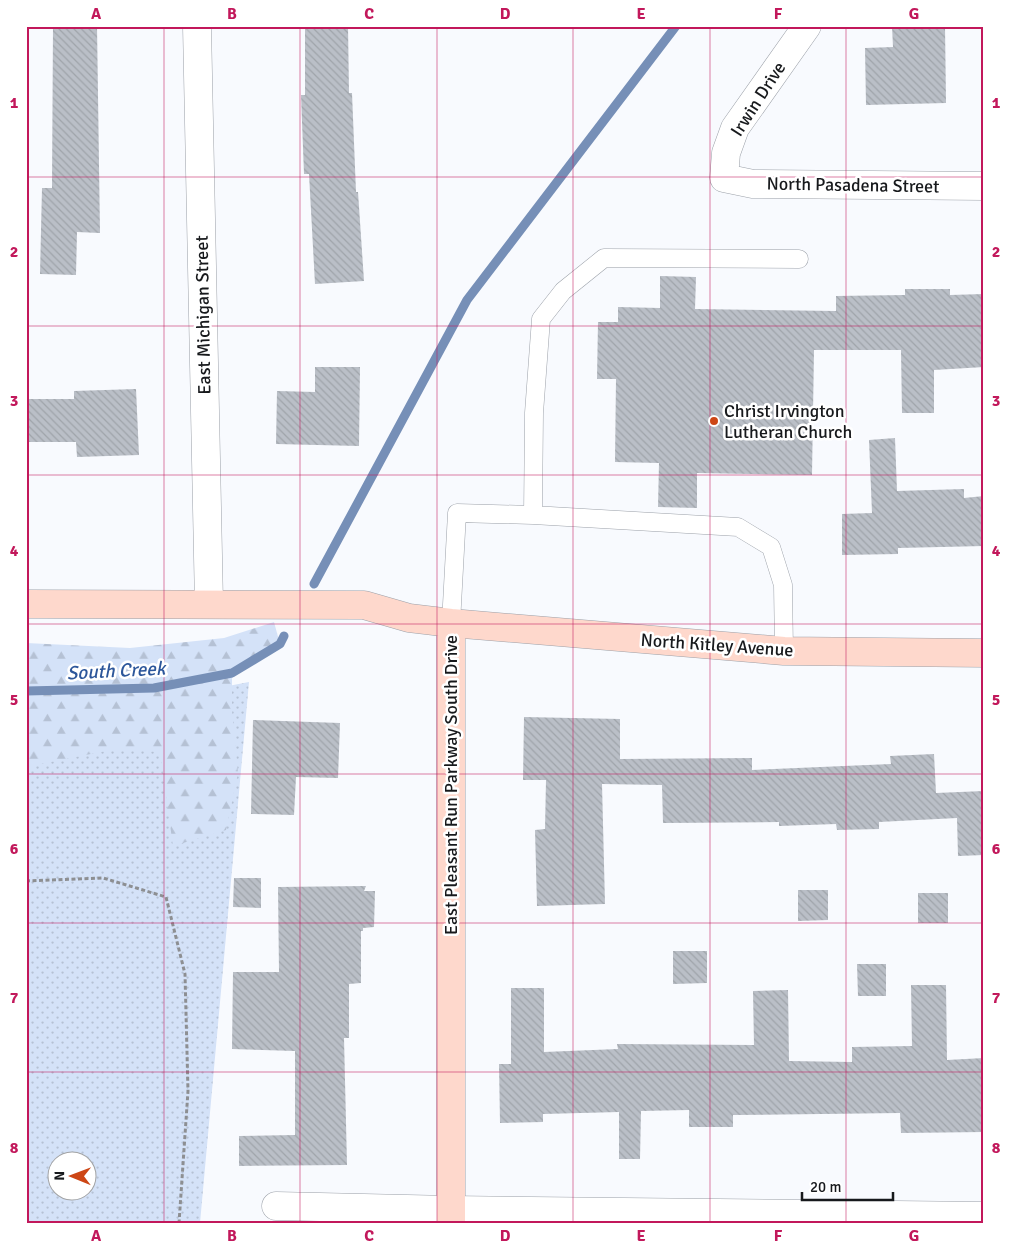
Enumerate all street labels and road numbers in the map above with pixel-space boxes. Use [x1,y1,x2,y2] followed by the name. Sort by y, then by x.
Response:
[726,58,790,140] street label: Irwin Drive
[766,172,940,198] street label: North Pasadena Street
[191,235,215,395] street label: East Michigan Street
[640,629,794,661] street label: North Kitley Avenue
[440,635,462,935] street label: East Pleasant Run Parkway South Drive

